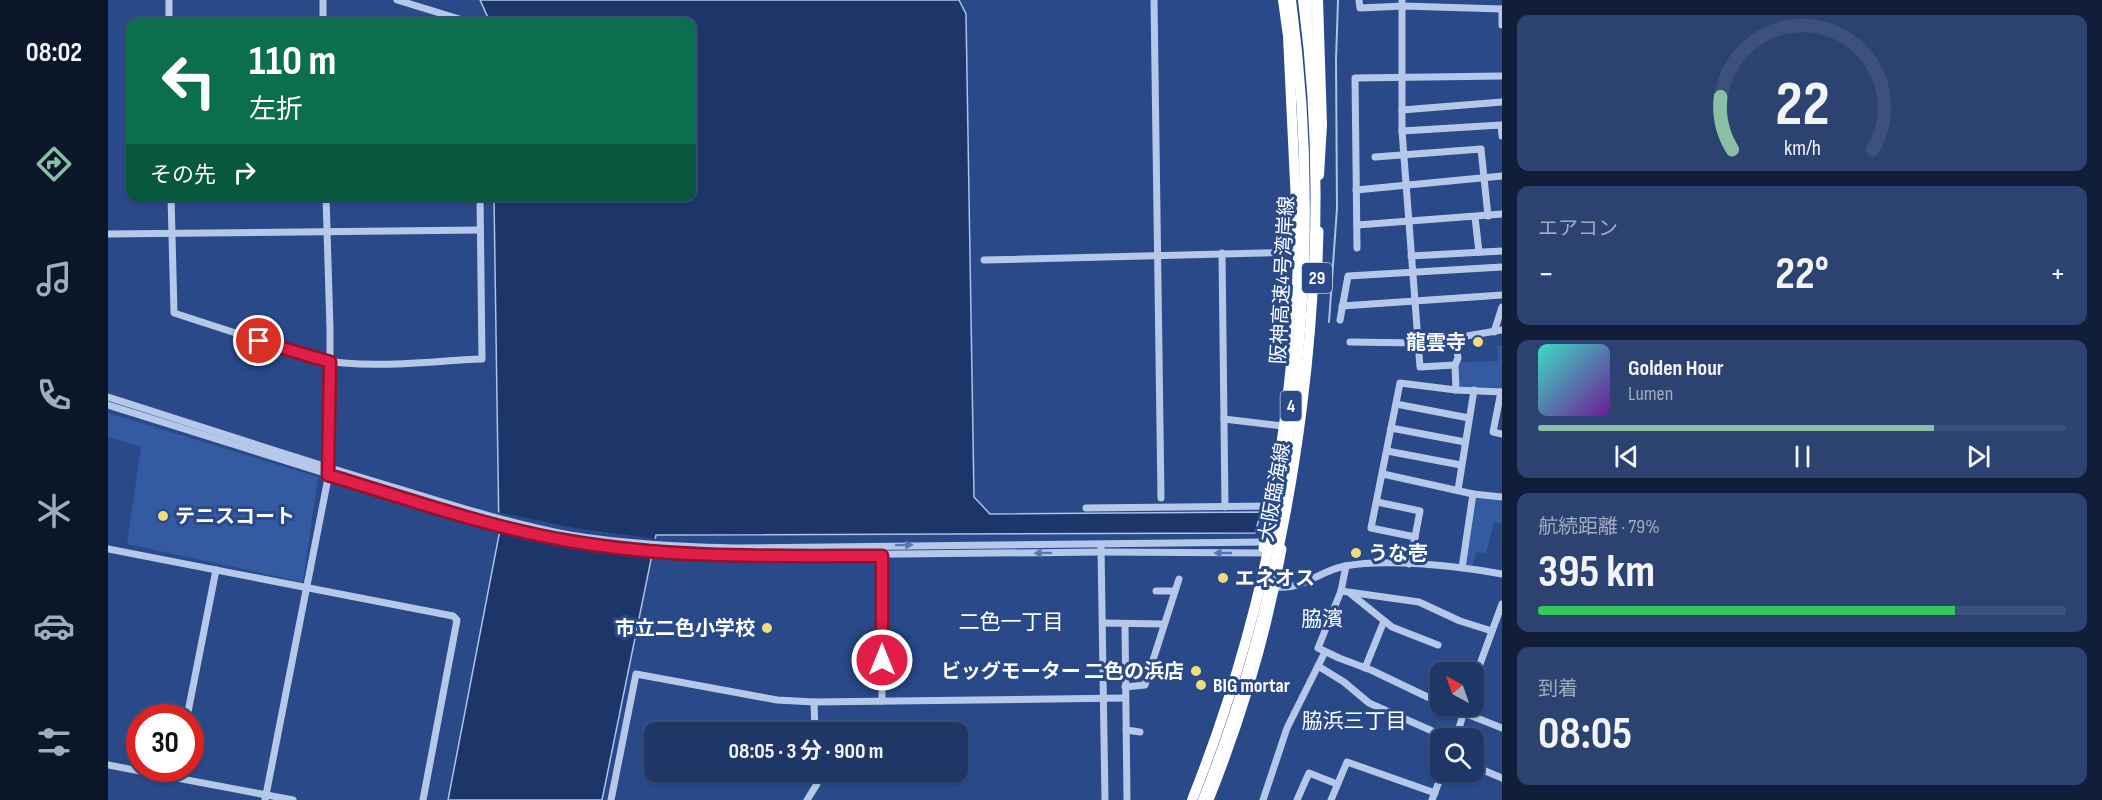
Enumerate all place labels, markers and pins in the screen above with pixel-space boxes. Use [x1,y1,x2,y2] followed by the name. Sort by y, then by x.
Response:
[233,315,284,366] pin
[1406,331,1466,355] place label: 龍雲寺
[1471,335,1485,349] marker: 龍雲寺
[175,505,295,529] place label: テニスコート
[156,509,170,523] marker: テニスコート
[1368,542,1428,566] place label: うな壱
[1349,546,1363,560] marker: うな壱
[1235,567,1315,591] place label: エネオス
[1216,571,1230,585] marker: エネオス
[615,617,755,641] place label: 市立二色小学校
[760,621,774,635] marker: 市立二色小学校
[941,660,1184,684] place label: ビッグモーター 二色の浜店
[1189,664,1203,678] marker: ビッグモーター 二色の浜店
[1213,674,1290,698] place label: BIG mortar
[1194,678,1208,692] marker: BIG mortar

